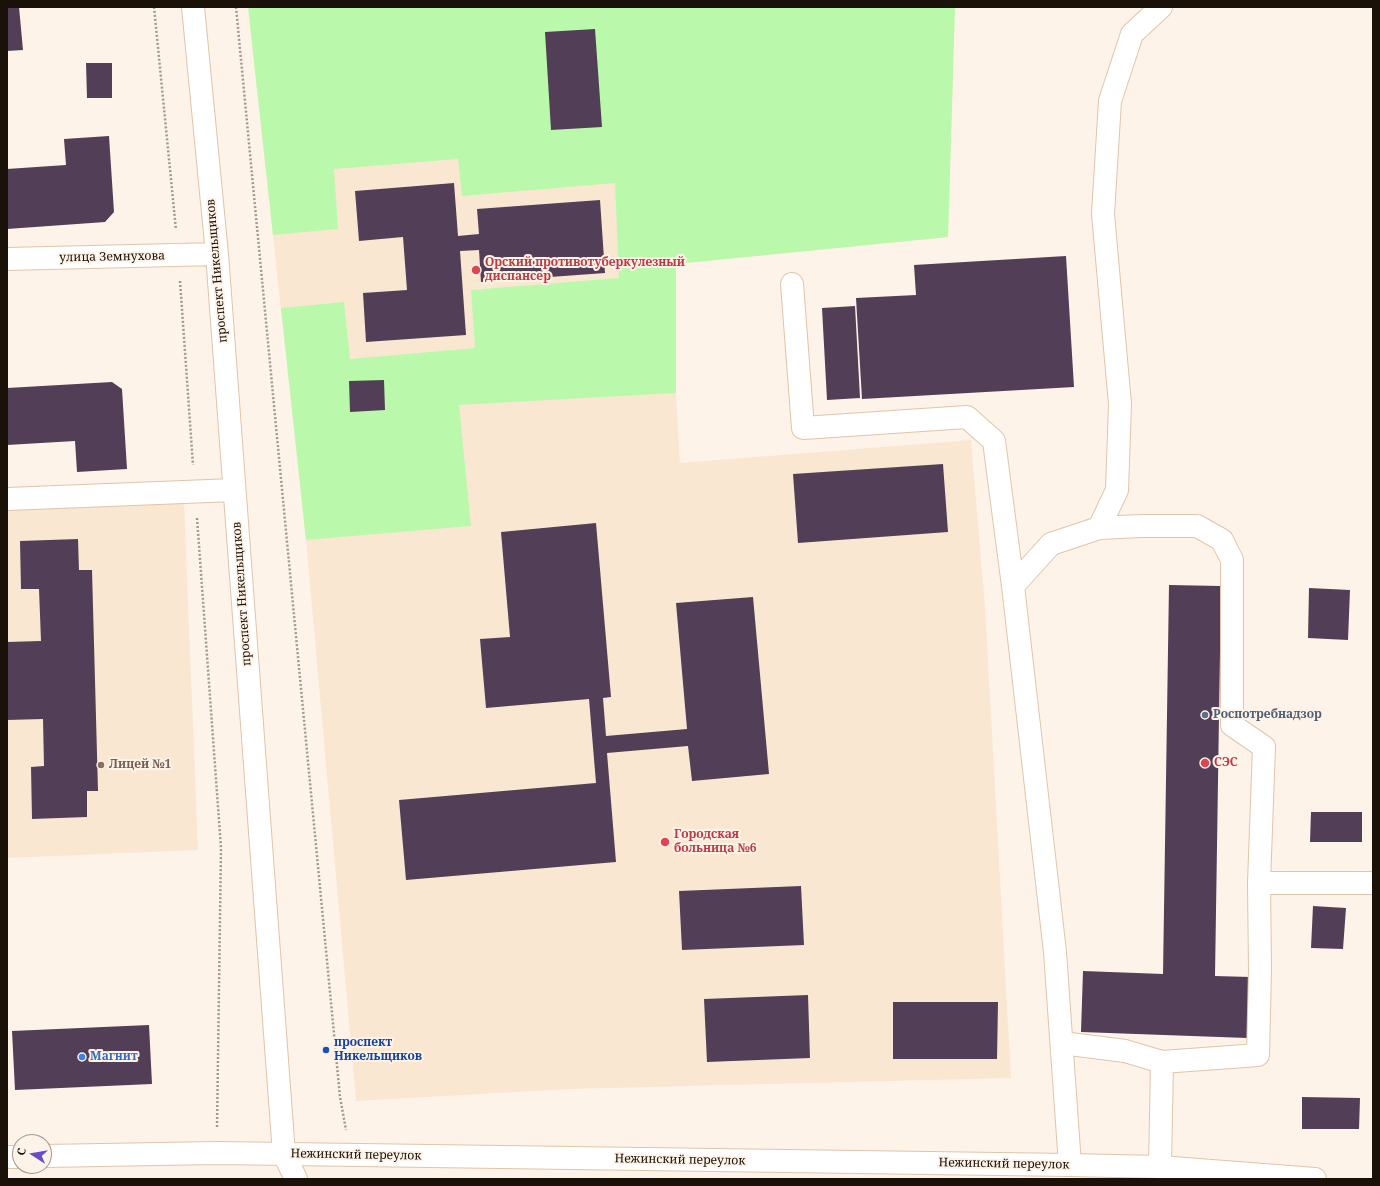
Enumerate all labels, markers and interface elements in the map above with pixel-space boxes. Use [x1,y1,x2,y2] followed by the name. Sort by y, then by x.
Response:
[204,198,230,344] street label: проспект Никельщиков
[59,249,165,265] street label: улица Земнухова
[485,256,685,284] place label: Орский противотуберкулезный диспансер
[470,264,482,276] marker: Орский противотуберкулезный диспансер
[230,521,254,667] street label: проспект Никельщиков
[1213,708,1322,722] place label: Роспотребнадзор
[1200,710,1210,720] marker: Роспотребнадзор
[1214,756,1238,770] place label: СЭС
[1199,757,1211,769] marker: СЭС
[109,758,171,772] place label: Лицей №1
[96,760,106,770] marker: Лицей №1
[674,828,756,856] place label: Городская больница №6
[659,836,671,848] marker: Городская больница №6
[334,1036,422,1064] place label: проспект Никельщиков
[321,1045,331,1055] marker: проспект Никельщиков
[90,1050,138,1064] place label: Магнит
[77,1052,87,1062] marker: Магнит
[12,1134,52,1174] north arrow
[13,1147,29,1157] text: С
[291,1147,421,1163] street label: Нежинский переулок
[615,1152,745,1168] street label: Нежинский переулок
[939,1156,1069,1172] street label: Нежинский переулок

